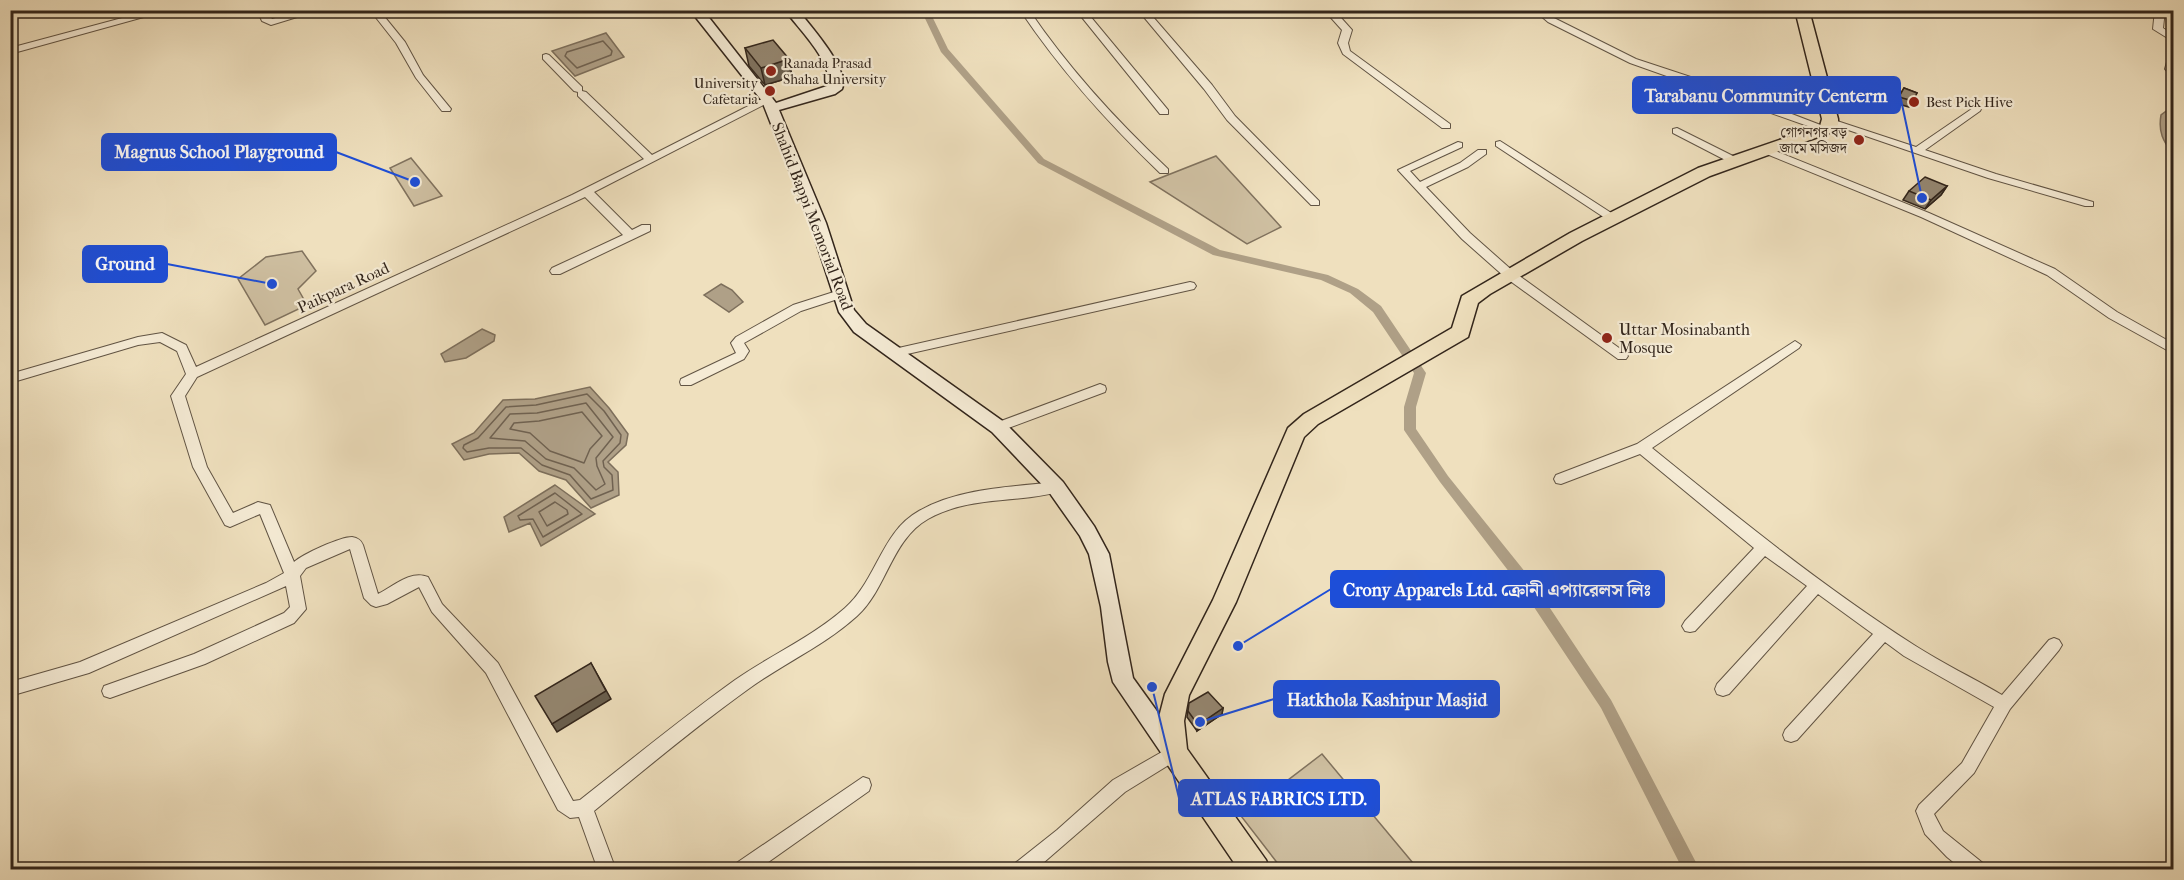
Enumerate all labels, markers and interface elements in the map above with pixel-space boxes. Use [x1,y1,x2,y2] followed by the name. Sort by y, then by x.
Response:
[783,55,887,88] place label: Ranada Prasad Shaha University
[764,64,778,78] marker: Ranada Prasad Shaha University
[694,75,759,108] place label: University Cafetaria
[1633,77,1900,113] callout: Tarabanu Community Centerm
[763,84,777,98] marker: University Cafetaria
[1644,86,1888,107] text: Tarabanu Community Centerm
[1926,94,2013,111] place label: Best Pick Hive
[1907,95,1921,109] marker: Best Pick Hive
[768,120,857,313] street label: Shahid Bappi Memorial Road
[1779,124,1848,157] place label: গোগনগর বড় জামে মসিজদ
[1852,133,1866,147] marker: গোগনগর বড় জামে মসিজদ
[102,134,336,170] callout: Magnus School Playground
[113,142,325,163] text: Magnus School Playground
[83,246,167,282] callout: Ground
[95,254,156,275] text: Ground
[294,258,392,317] street label: Paikpara Road
[1619,320,1750,357] place label: Uttar Mosinabanth Mosque
[1600,331,1614,345] marker: Uttar Mosinabanth Mosque
[1331,571,1664,607] callout: Crony Apparels Ltd. ক্রোনী এপ্যারেলস লিঃ
[1343,580,1651,601] text: Crony Apparels Ltd. ক্রোনী এপ্যারেলস লিঃ
[1274,681,1499,717] callout: Hatkhola Kashipur Masjid
[1287,690,1488,711] text: Hatkhola Kashipur Masjid
[1179,780,1379,816] callout: ATLAS FABRICS LTD.
[1190,789,1368,810] text: ATLAS FABRICS LTD.

